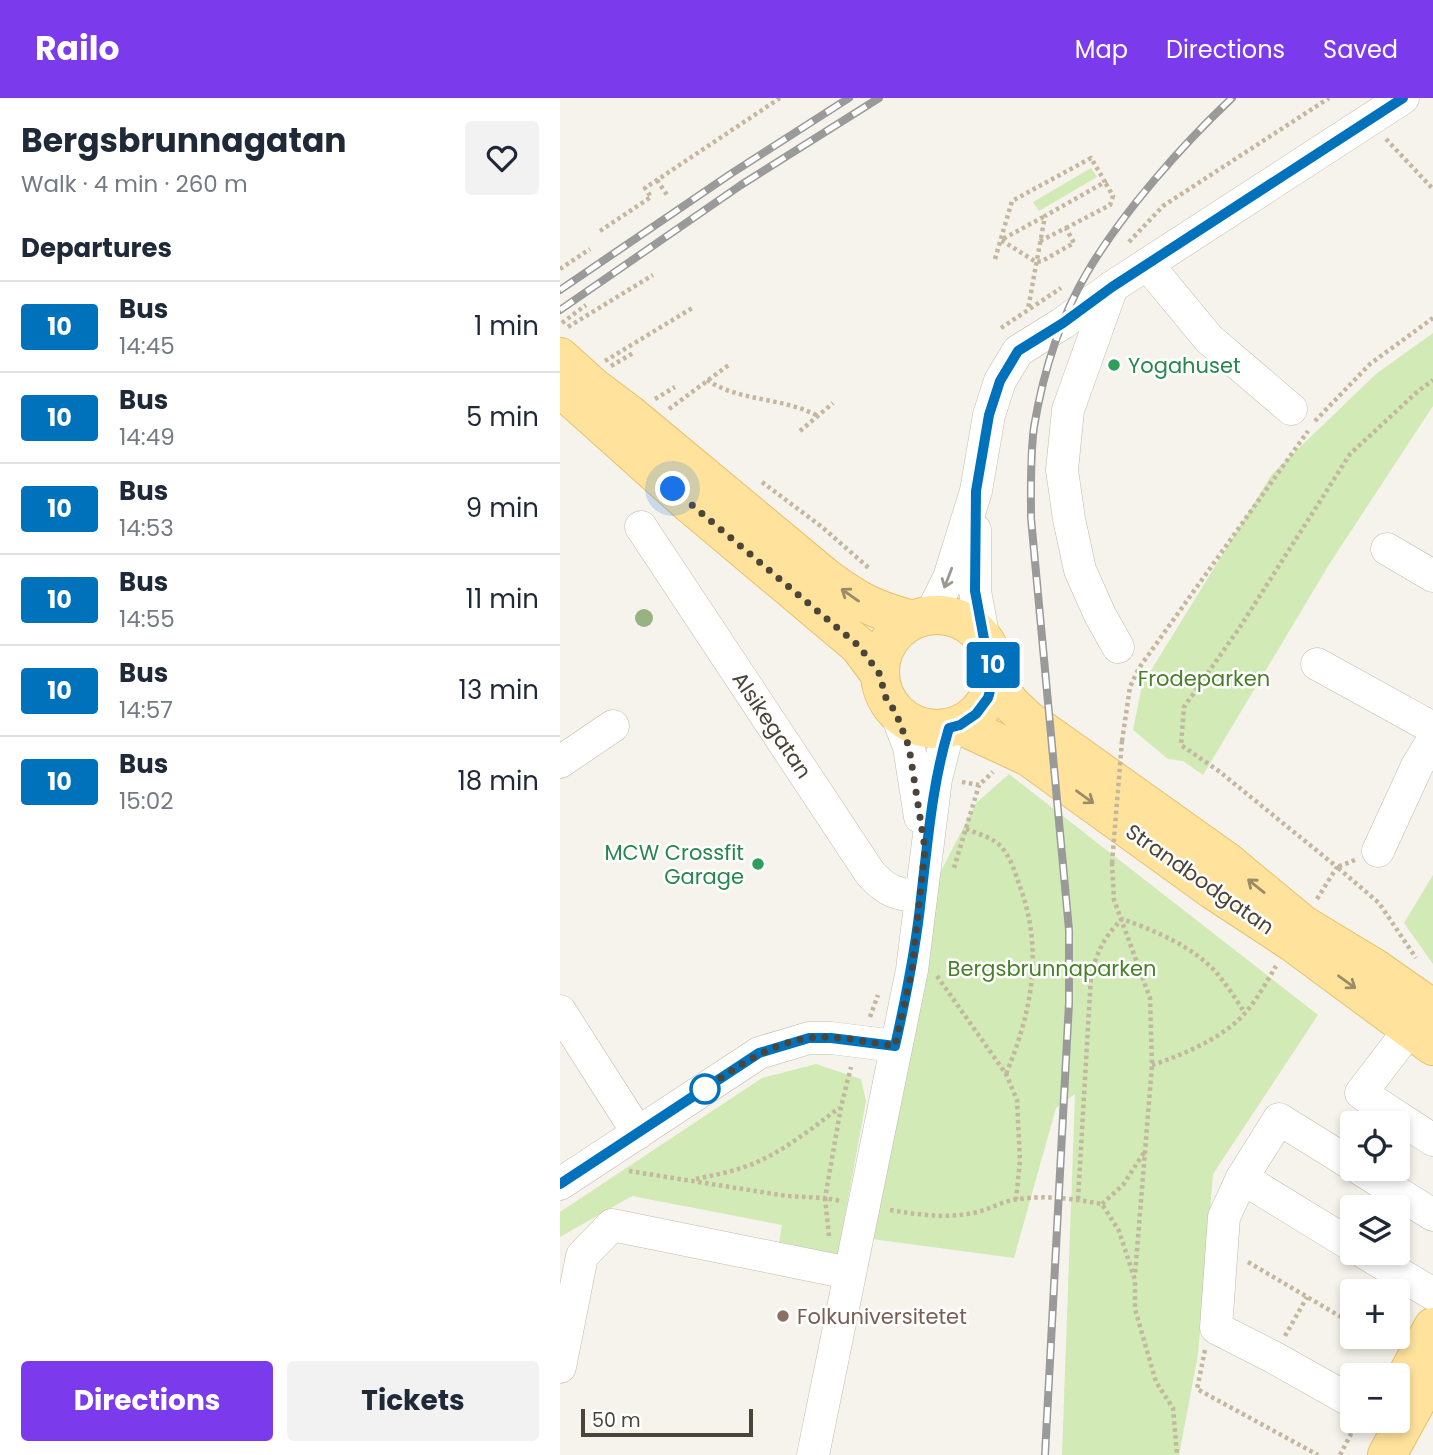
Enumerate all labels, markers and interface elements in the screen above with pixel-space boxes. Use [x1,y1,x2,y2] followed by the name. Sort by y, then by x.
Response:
[35,25,119,72] text: Railo
[1075,33,1128,66] text: Map
[1166,33,1285,66] text: Directions
[1323,33,1398,66] text: Saved
[21,117,347,164] text: Bergsbrunnagatan
[465,121,539,195] button: heart
[21,168,248,200] text: Walk · 4 min · 260 m
[21,230,172,266] text: Departures
[119,291,168,327] text: Bus
[474,308,539,344] text: 1 min
[47,310,72,343] text: 10
[119,330,175,362] text: 14:45
[1128,351,1241,380] place label: Yogahuset
[1106,357,1122,373] marker: Yogahuset
[119,382,168,418] text: Bus
[466,399,539,435] text: 5 min
[47,401,72,434] text: 10
[119,421,175,453] text: 14:49
[655,471,690,506] your location
[119,473,168,509] text: Bus
[466,490,539,526] text: 9 min
[47,492,72,525] text: 10
[119,512,174,544] text: 14:53
[119,564,168,600] text: Bus
[941,566,954,588] one-way arrow
[466,581,539,617] text: 11 min
[47,583,72,616] text: 10
[841,588,860,602] one-way arrow
[119,603,175,635] text: 14:55
[962,642,1024,688] line badge: 10
[981,648,1005,681] text: 10
[119,655,168,691] text: Bus
[1138,664,1270,693] park label: Frodeparken
[726,666,818,784] street label: Alsikegatan
[459,672,539,708] text: 13 min
[47,674,72,707] text: 10
[119,694,173,726] text: 14:57
[119,746,168,782] text: Bus
[458,763,539,799] text: 18 min
[47,765,72,798] text: 10
[119,785,173,817] text: 15:02
[1075,790,1093,805] one-way arrow
[1120,817,1280,941] street label: Strandbodgatan
[604,838,744,891] place label: MCW Crossfit Garage
[750,856,766,872] marker: MCW Crossfit Garage
[1248,878,1266,894] one-way arrow
[948,954,1156,983] park label: Bergsbrunnaparken
[1337,974,1355,989] one-way arrow
[690,1074,720,1104] unlabelled marker
[1340,1111,1410,1433] map controls
[1340,1111,1410,1181] button: locate
[1340,1195,1410,1265] button: layers
[1340,1279,1410,1349] button: +
[797,1302,967,1331] place label: Folkuniversitetet
[775,1308,791,1324] marker: Folkuniversitetet
[21,1361,273,1441] button: Directions
[287,1361,539,1441] button: Tickets
[1340,1363,1410,1433] button: −
[581,1406,752,1438] scale bar
[592,1407,641,1434] text: 50 m

